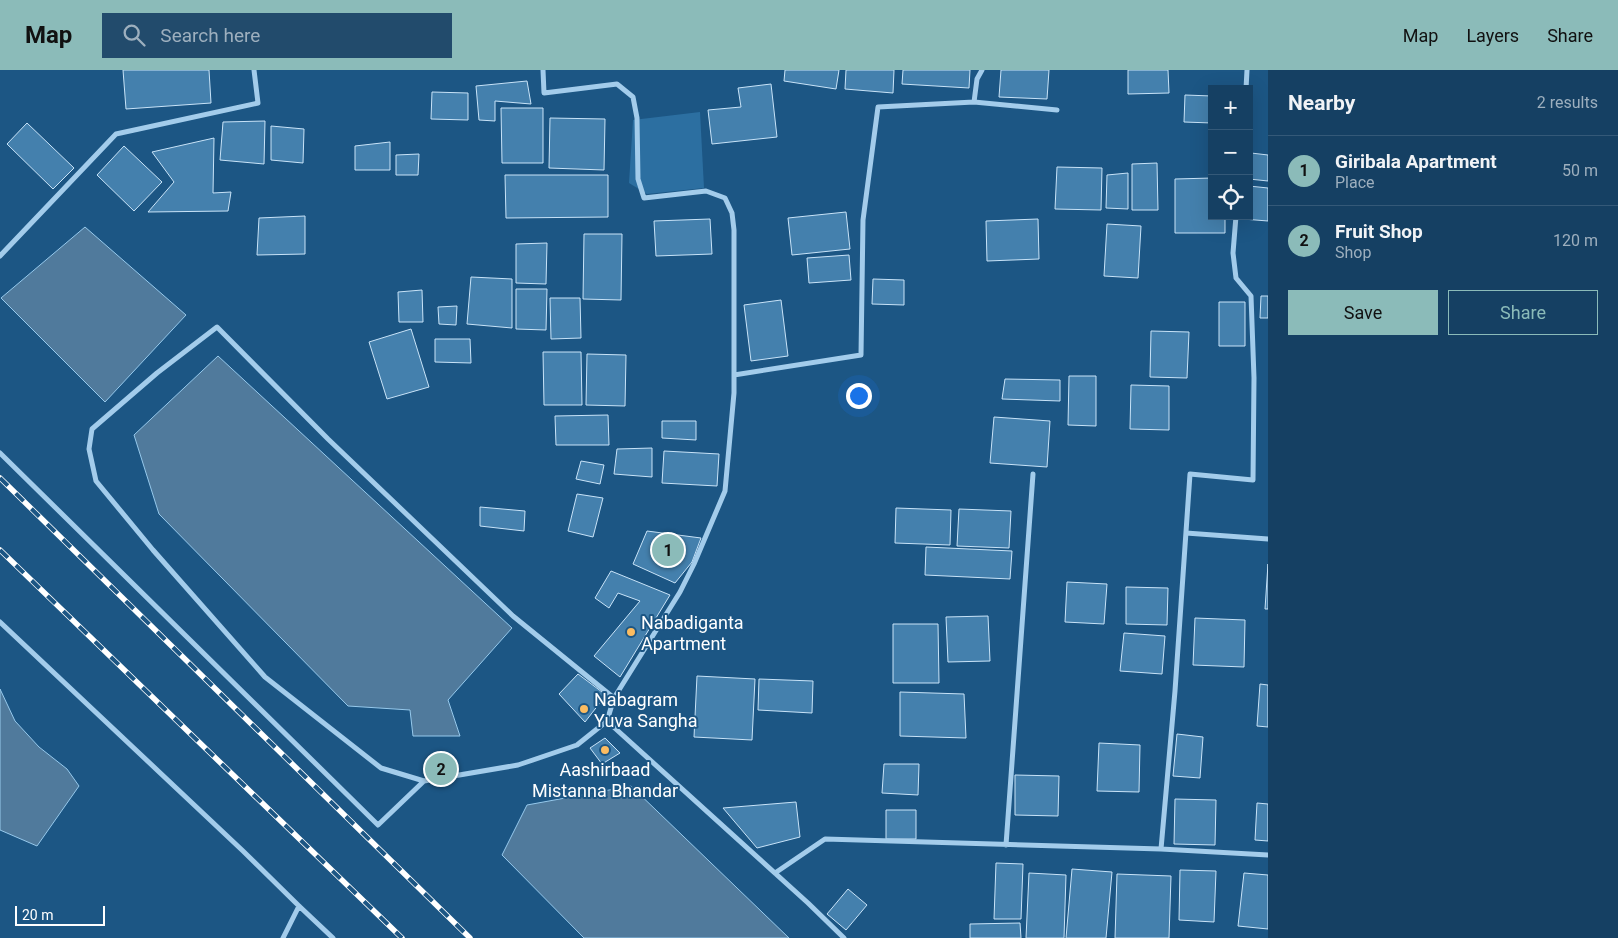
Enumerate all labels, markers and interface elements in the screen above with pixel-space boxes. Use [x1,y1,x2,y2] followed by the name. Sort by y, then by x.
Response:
[102,13,452,58] search box
[25,21,72,49] text: Map
[120,21,148,49] icon: search
[160,24,260,47] text: Search here
[1403,25,1438,46] text: Map
[1466,25,1519,46] text: Layers
[1547,25,1593,46] text: Share
[1208,85,1253,220] map controls
[1208,85,1253,130] button: +
[1288,91,1355,115] text: Nearby
[1537,93,1598,112] text: 2 results
[1208,130,1253,175] button: −
[1335,150,1497,173] text: Giribala Apartment
[1299,161,1309,180] text: 1
[1562,161,1598,180] text: 50 m
[1335,173,1375,192] text: Place
[1208,175,1253,220] button: locate
[1335,220,1423,243] text: Fruit Shop
[1299,231,1309,250] text: 2
[1553,231,1598,250] text: 120 m
[1335,243,1371,262] text: Shop
[1288,290,1438,335] button: Save
[1448,290,1598,335] button: Share
[846,383,872,409] your location
[652,531,684,569] pin: 1
[641,612,744,654] place label: Nabadiganta Apartment
[625,626,637,638] marker: Nabadiganta Apartment
[594,689,697,731] place label: Nabagram Yuva Sangha
[578,703,590,715] marker: Nabagram Yuva Sangha
[599,744,611,756] marker: Aashirbaad Mistanna Bhandar
[425,750,457,788] pin: 2
[532,759,678,801] place label: Aashirbaad Mistanna Bhandar
[15,903,105,926] scale bar
[22,907,54,923] text: 20 m

